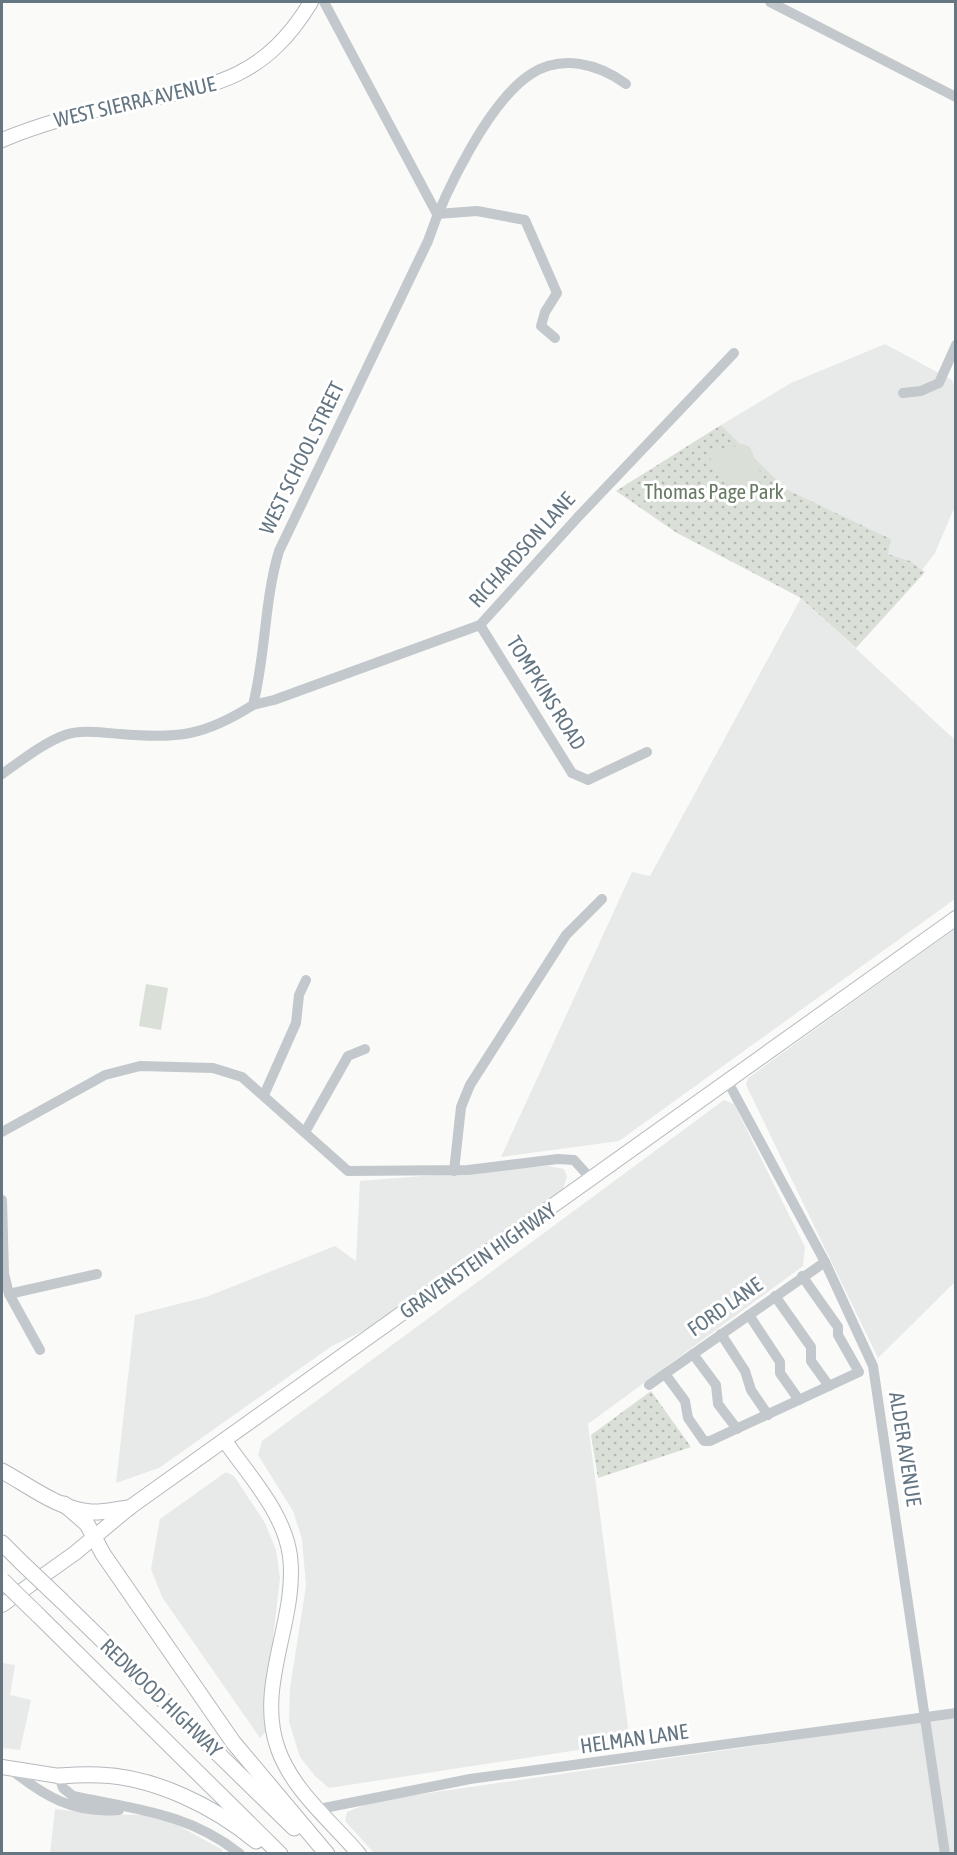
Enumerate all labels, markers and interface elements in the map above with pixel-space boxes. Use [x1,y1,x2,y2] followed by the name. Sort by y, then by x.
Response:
[52,71,218,131] street label: WEST SIERRA AVENUE
[254,377,348,538] street label: WEST SCHOOL STREET
[644,479,784,503] park label: Thomas Page Park
[463,487,579,612] street label: RICHARDSON LANE
[502,631,591,754] street label: TOMPKINS ROAD
[395,1197,561,1323] street label: GRAVENSTEIN HIGHWAY
[682,1272,766,1341] street label: FORD LANE
[885,1390,927,1508] street label: ALDER AVENUE
[96,1633,228,1762] street label: REDWOOD HIGHWAY
[578,1719,689,1757] street label: HELMAN LANE

